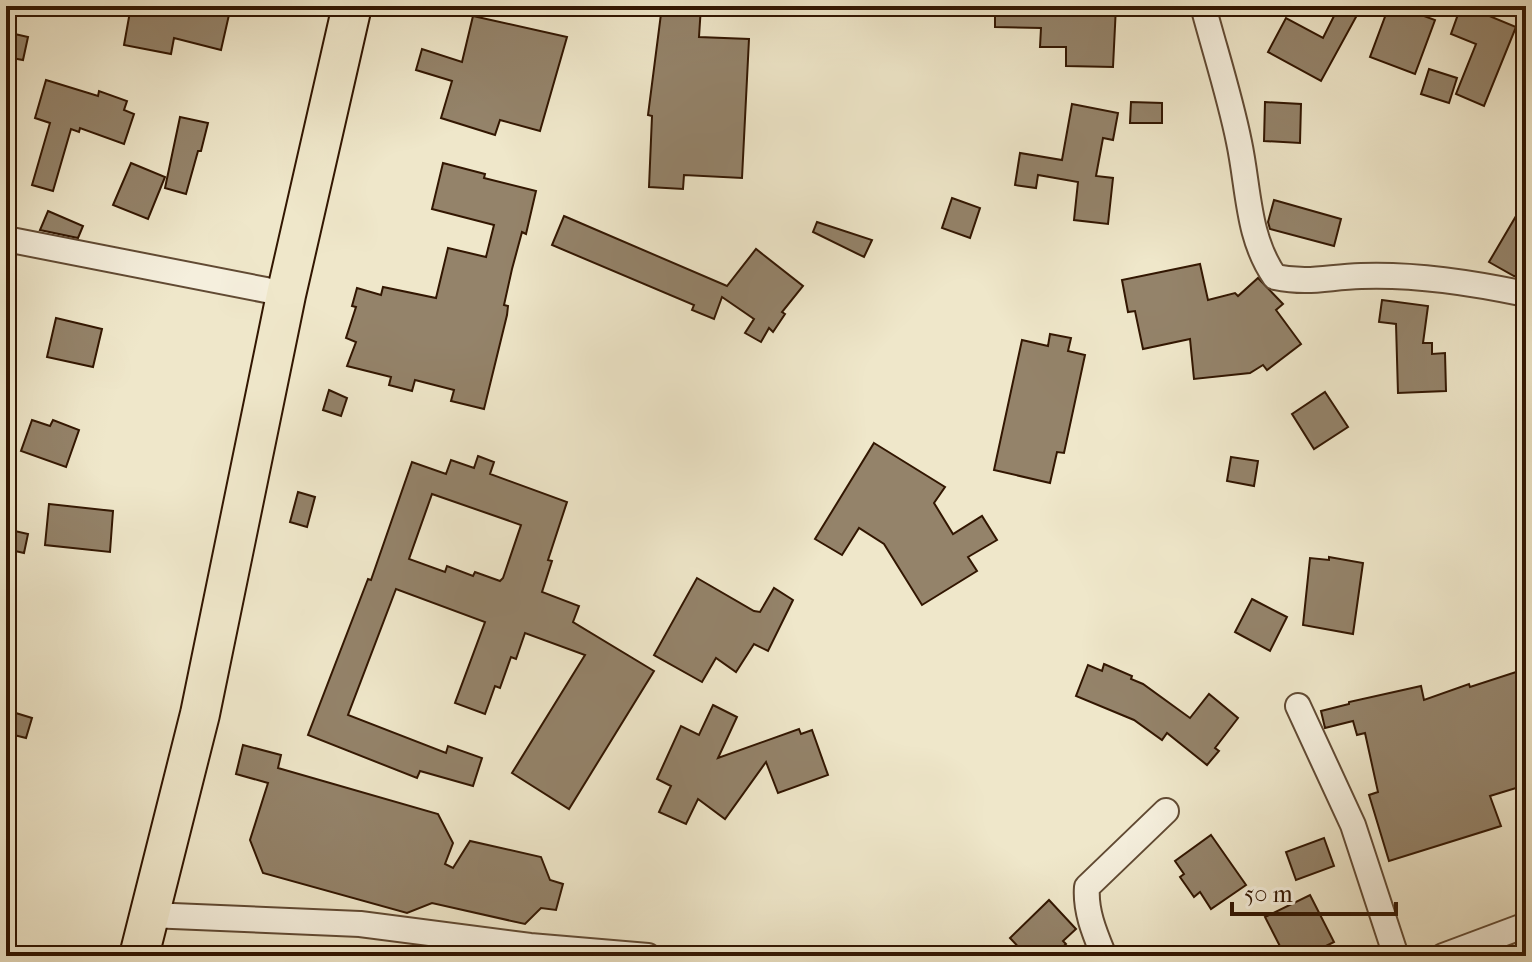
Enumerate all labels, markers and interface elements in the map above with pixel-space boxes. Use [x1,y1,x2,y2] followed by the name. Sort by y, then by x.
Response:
[1232,866,1396,916] scale bar
[1244,880,1293,908] text: 50 m

